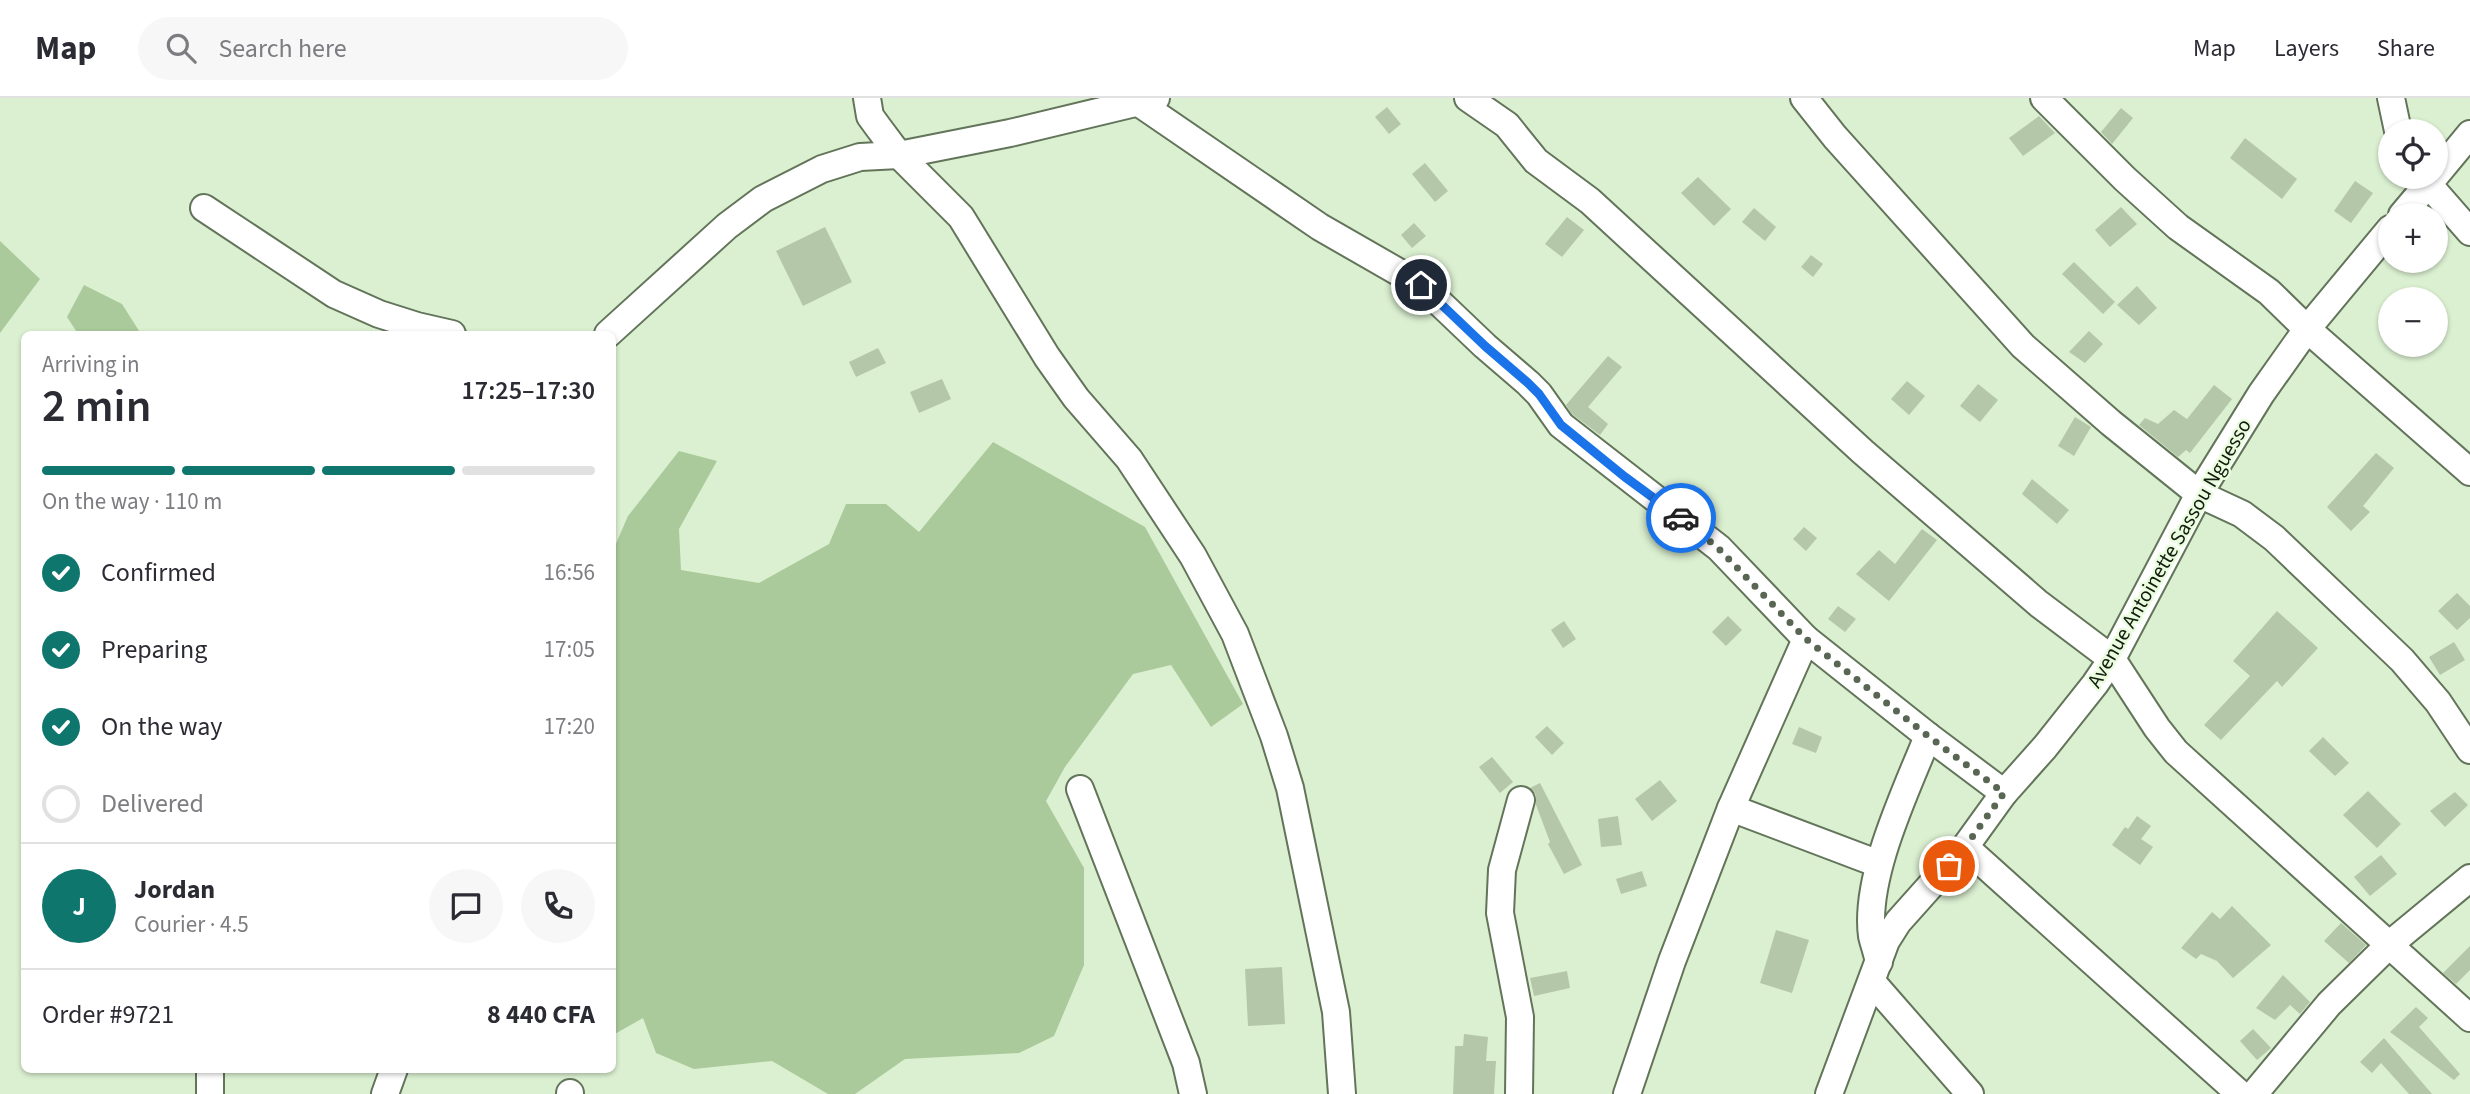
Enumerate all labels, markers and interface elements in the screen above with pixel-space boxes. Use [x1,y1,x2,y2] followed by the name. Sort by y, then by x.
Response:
[138,17,628,80] search box
[35,25,96,72] text: Map
[162,29,200,67] icon: search
[218,30,347,67] text: Search here
[2193,31,2236,66] text: Map
[2274,31,2339,66] text: Layers
[2377,31,2435,66] text: Share
[2378,119,2448,357] map controls
[2378,119,2448,189] button: locate
[2378,203,2448,273] button: +
[1391,255,1451,315] pin
[1402,266,1440,304] icon: home
[2378,287,2448,357] button: −
[42,348,140,381] text: Arriving in
[462,372,595,409] text: 17:25–17:30
[42,374,151,439] text: 2 min
[2079,413,2259,693] street label: Avenue Antoinette Sassou Nguesso
[1646,483,1716,553] courier
[42,485,222,518] text: On the way · 110 m
[1662,499,1700,537] icon: car
[42,554,80,592] icon: check
[101,554,216,591] text: Confirmed
[544,556,595,589] text: 16:56
[42,631,80,669] icon: check
[101,631,207,668] text: Preparing
[544,633,595,666] text: 17:05
[42,708,80,746] icon: check
[101,708,222,745] text: On the way
[544,710,595,743] text: 17:20
[101,785,204,822] text: Delivered
[1919,836,1979,896] pin
[1930,847,1968,885] icon: bag
[429,869,503,943] button: chat
[521,869,595,943] button: phone
[134,871,215,908] text: Jordan
[72,888,86,925] text: J
[134,908,249,941] text: Courier · 4.5
[42,996,174,1033] text: Order #9721
[487,996,595,1033] text: 8 440 CFA

